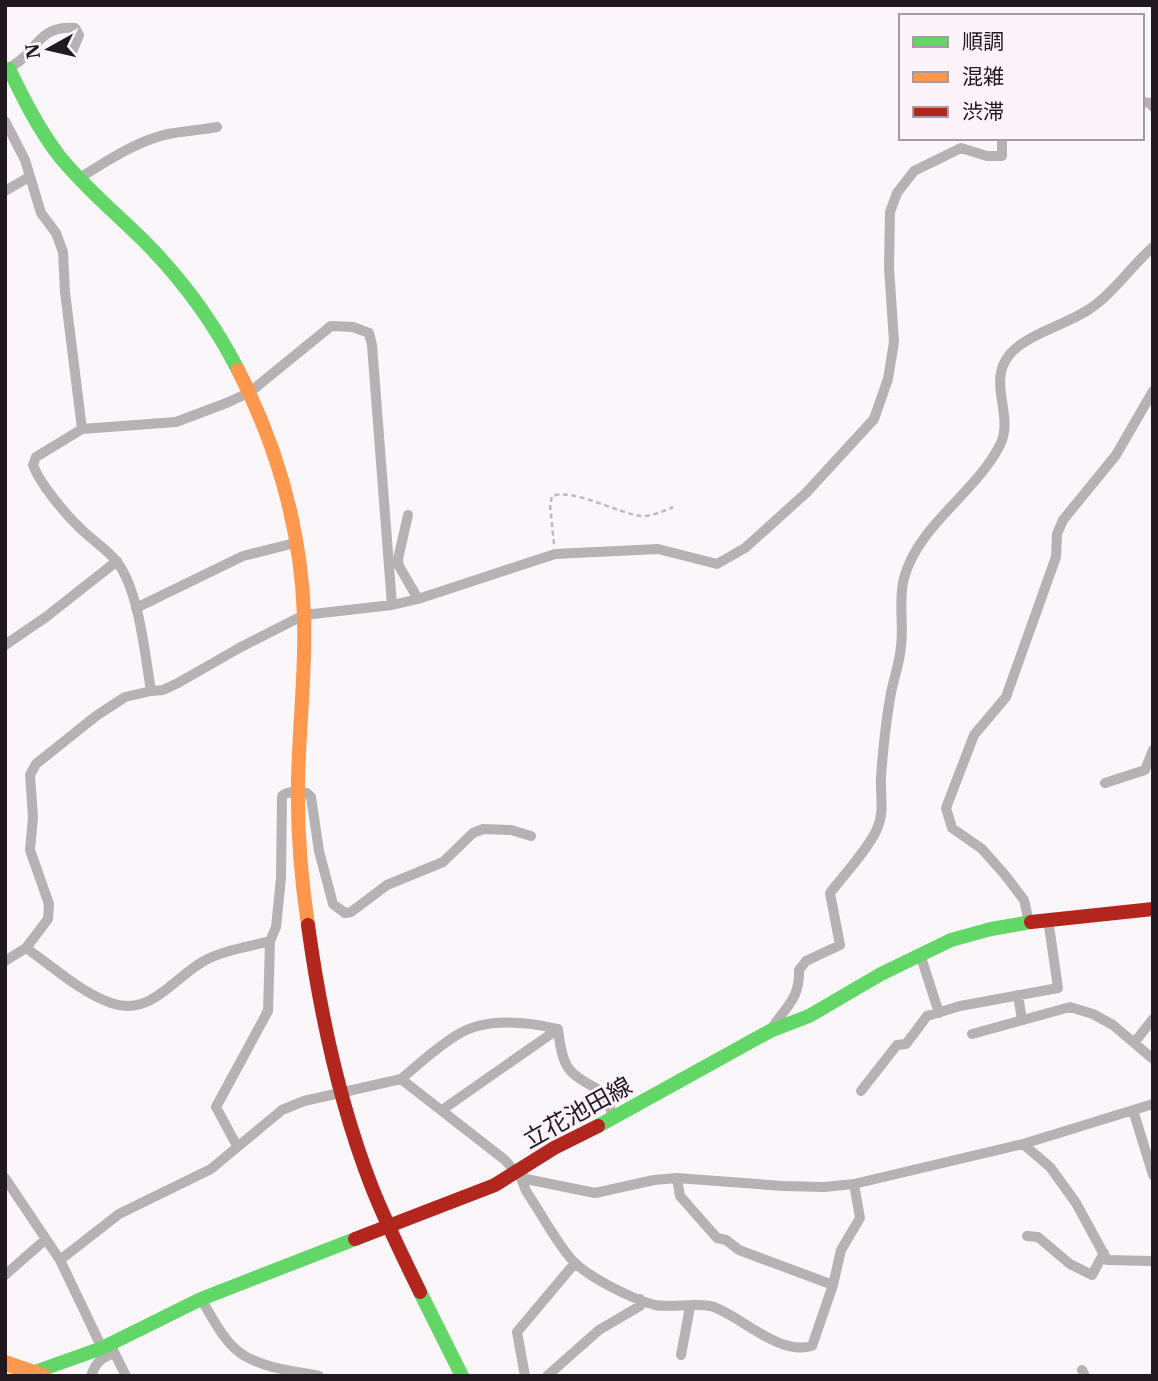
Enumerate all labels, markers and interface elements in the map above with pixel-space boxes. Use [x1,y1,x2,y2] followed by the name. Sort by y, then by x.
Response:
[14,14,84,84] north arrow
[899,14,1144,140] legend
[962,27,1004,55] text: 順調
[19,42,45,60] text: N
[962,62,1004,90] text: 混雑
[962,97,1004,125] text: 渋滞
[517,1069,637,1155] street label: 立花池田線

